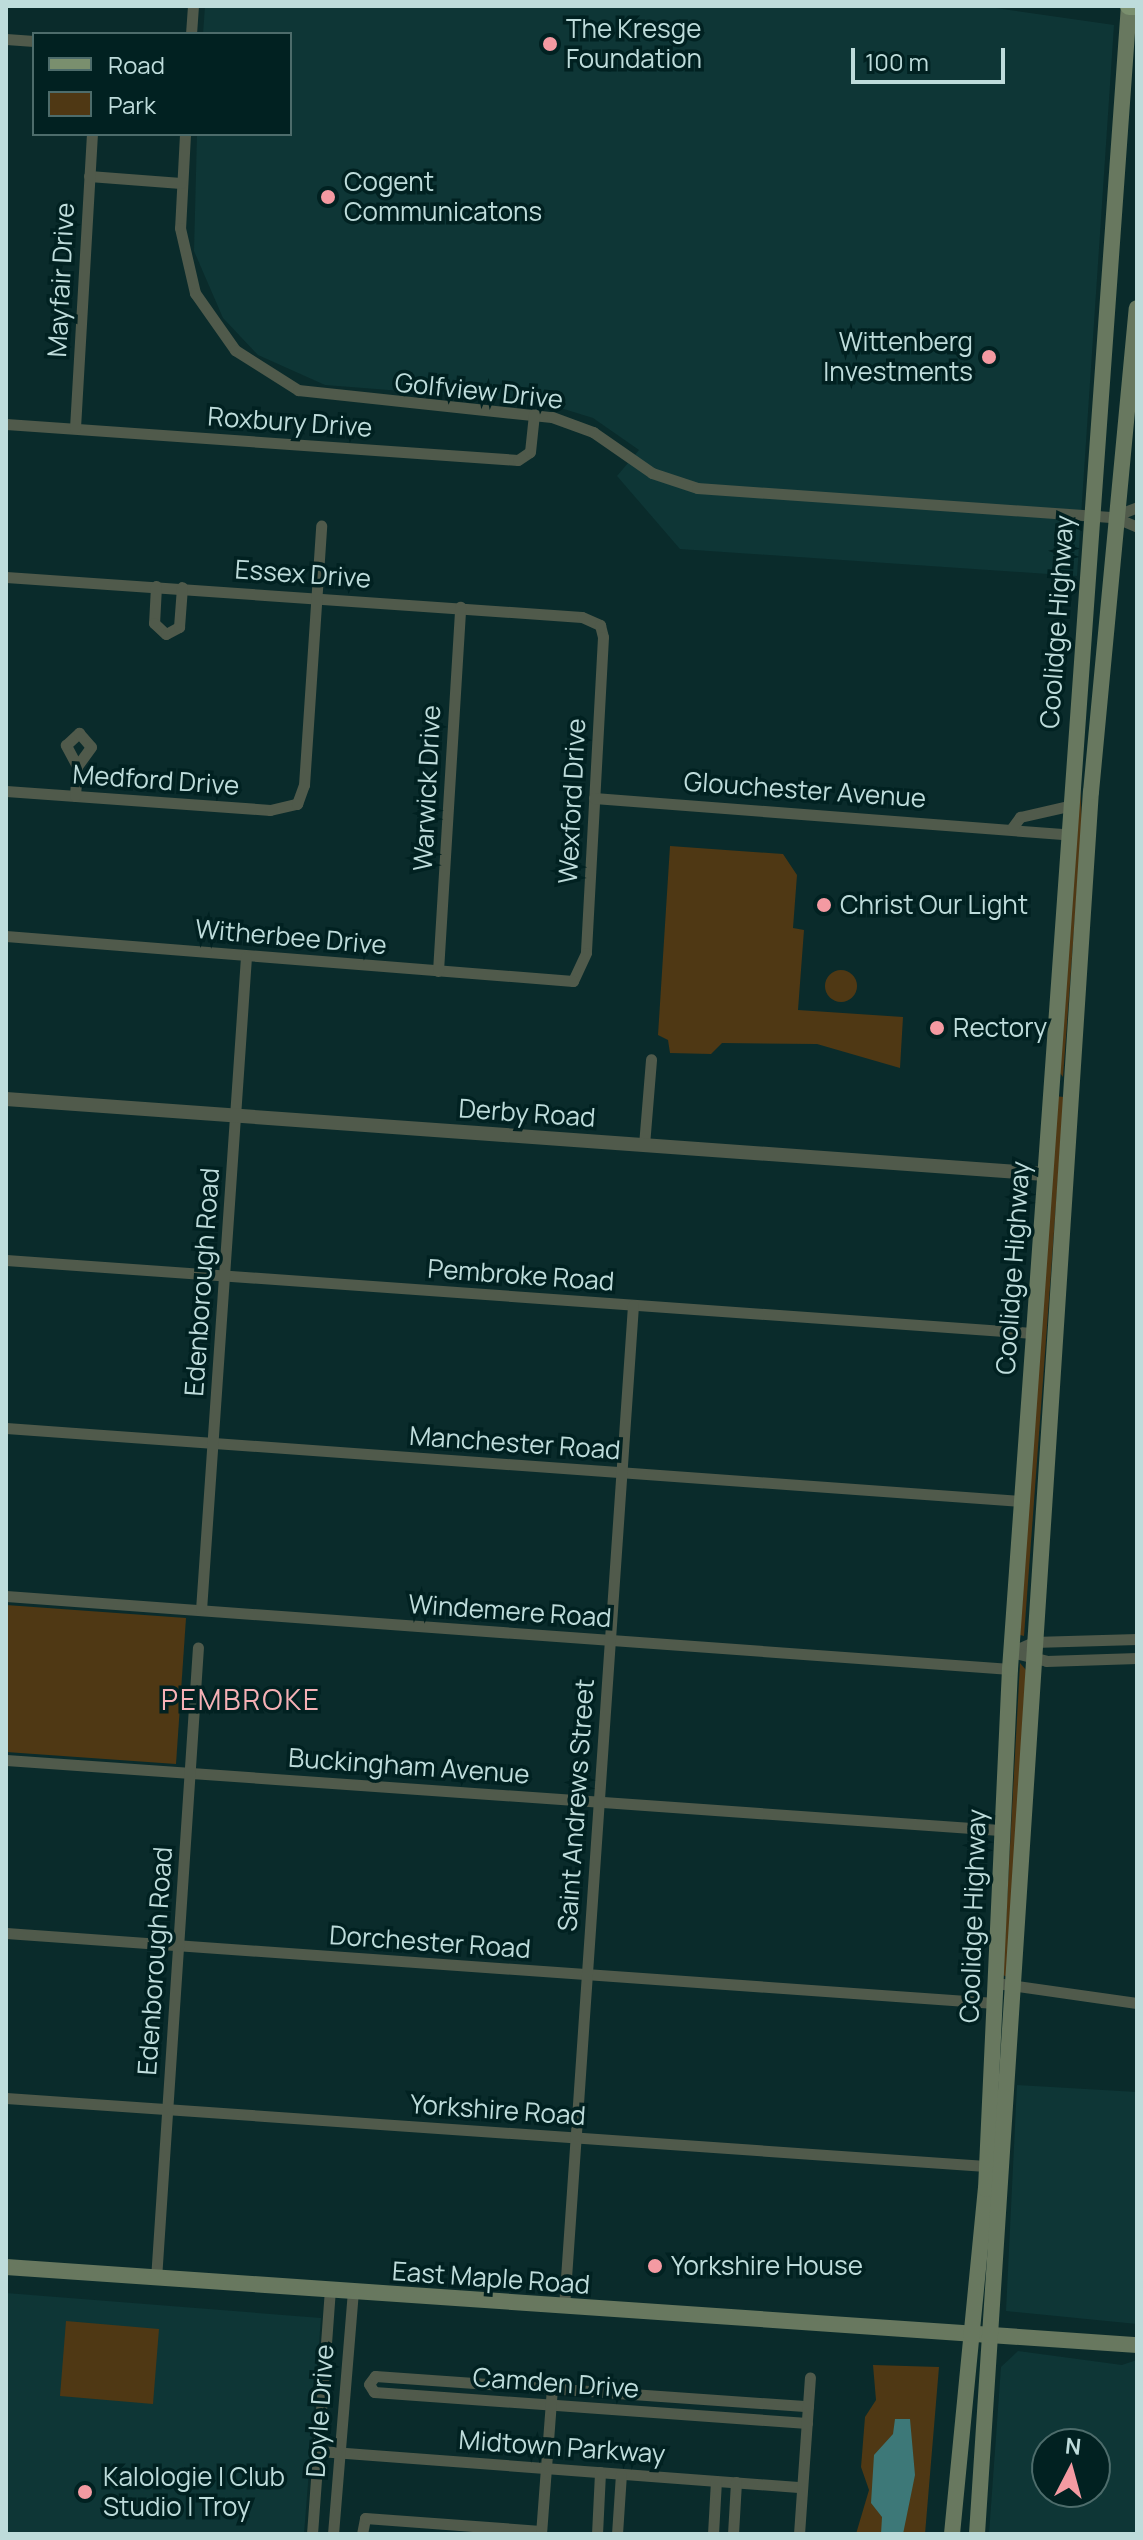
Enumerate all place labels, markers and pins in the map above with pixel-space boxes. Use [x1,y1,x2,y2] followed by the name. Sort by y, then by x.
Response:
[566,13,702,74] place label: The Kresge Foundation
[541,35,559,53] marker: The Kresge Foundation
[344,166,542,228] place label: Cogent Communicatons
[319,188,337,206] marker: Cogent Communicatons
[823,326,973,388] place label: Wittenberg Investments
[980,348,998,366] marker: Wittenberg Investments
[840,889,1028,921] place label: Christ Our Light
[815,896,833,914] marker: Christ Our Light
[953,1012,1047,1044] place label: Rectory
[928,1019,946,1037] marker: Rectory
[671,2250,863,2282] place label: Yorkshire House
[646,2257,664,2275] marker: Yorkshire House
[103,2461,285,2522] place label: Kalologie | Club Studio | Troy
[74,2481,96,2503] marker: Kalologie | Club Studio | Troy

